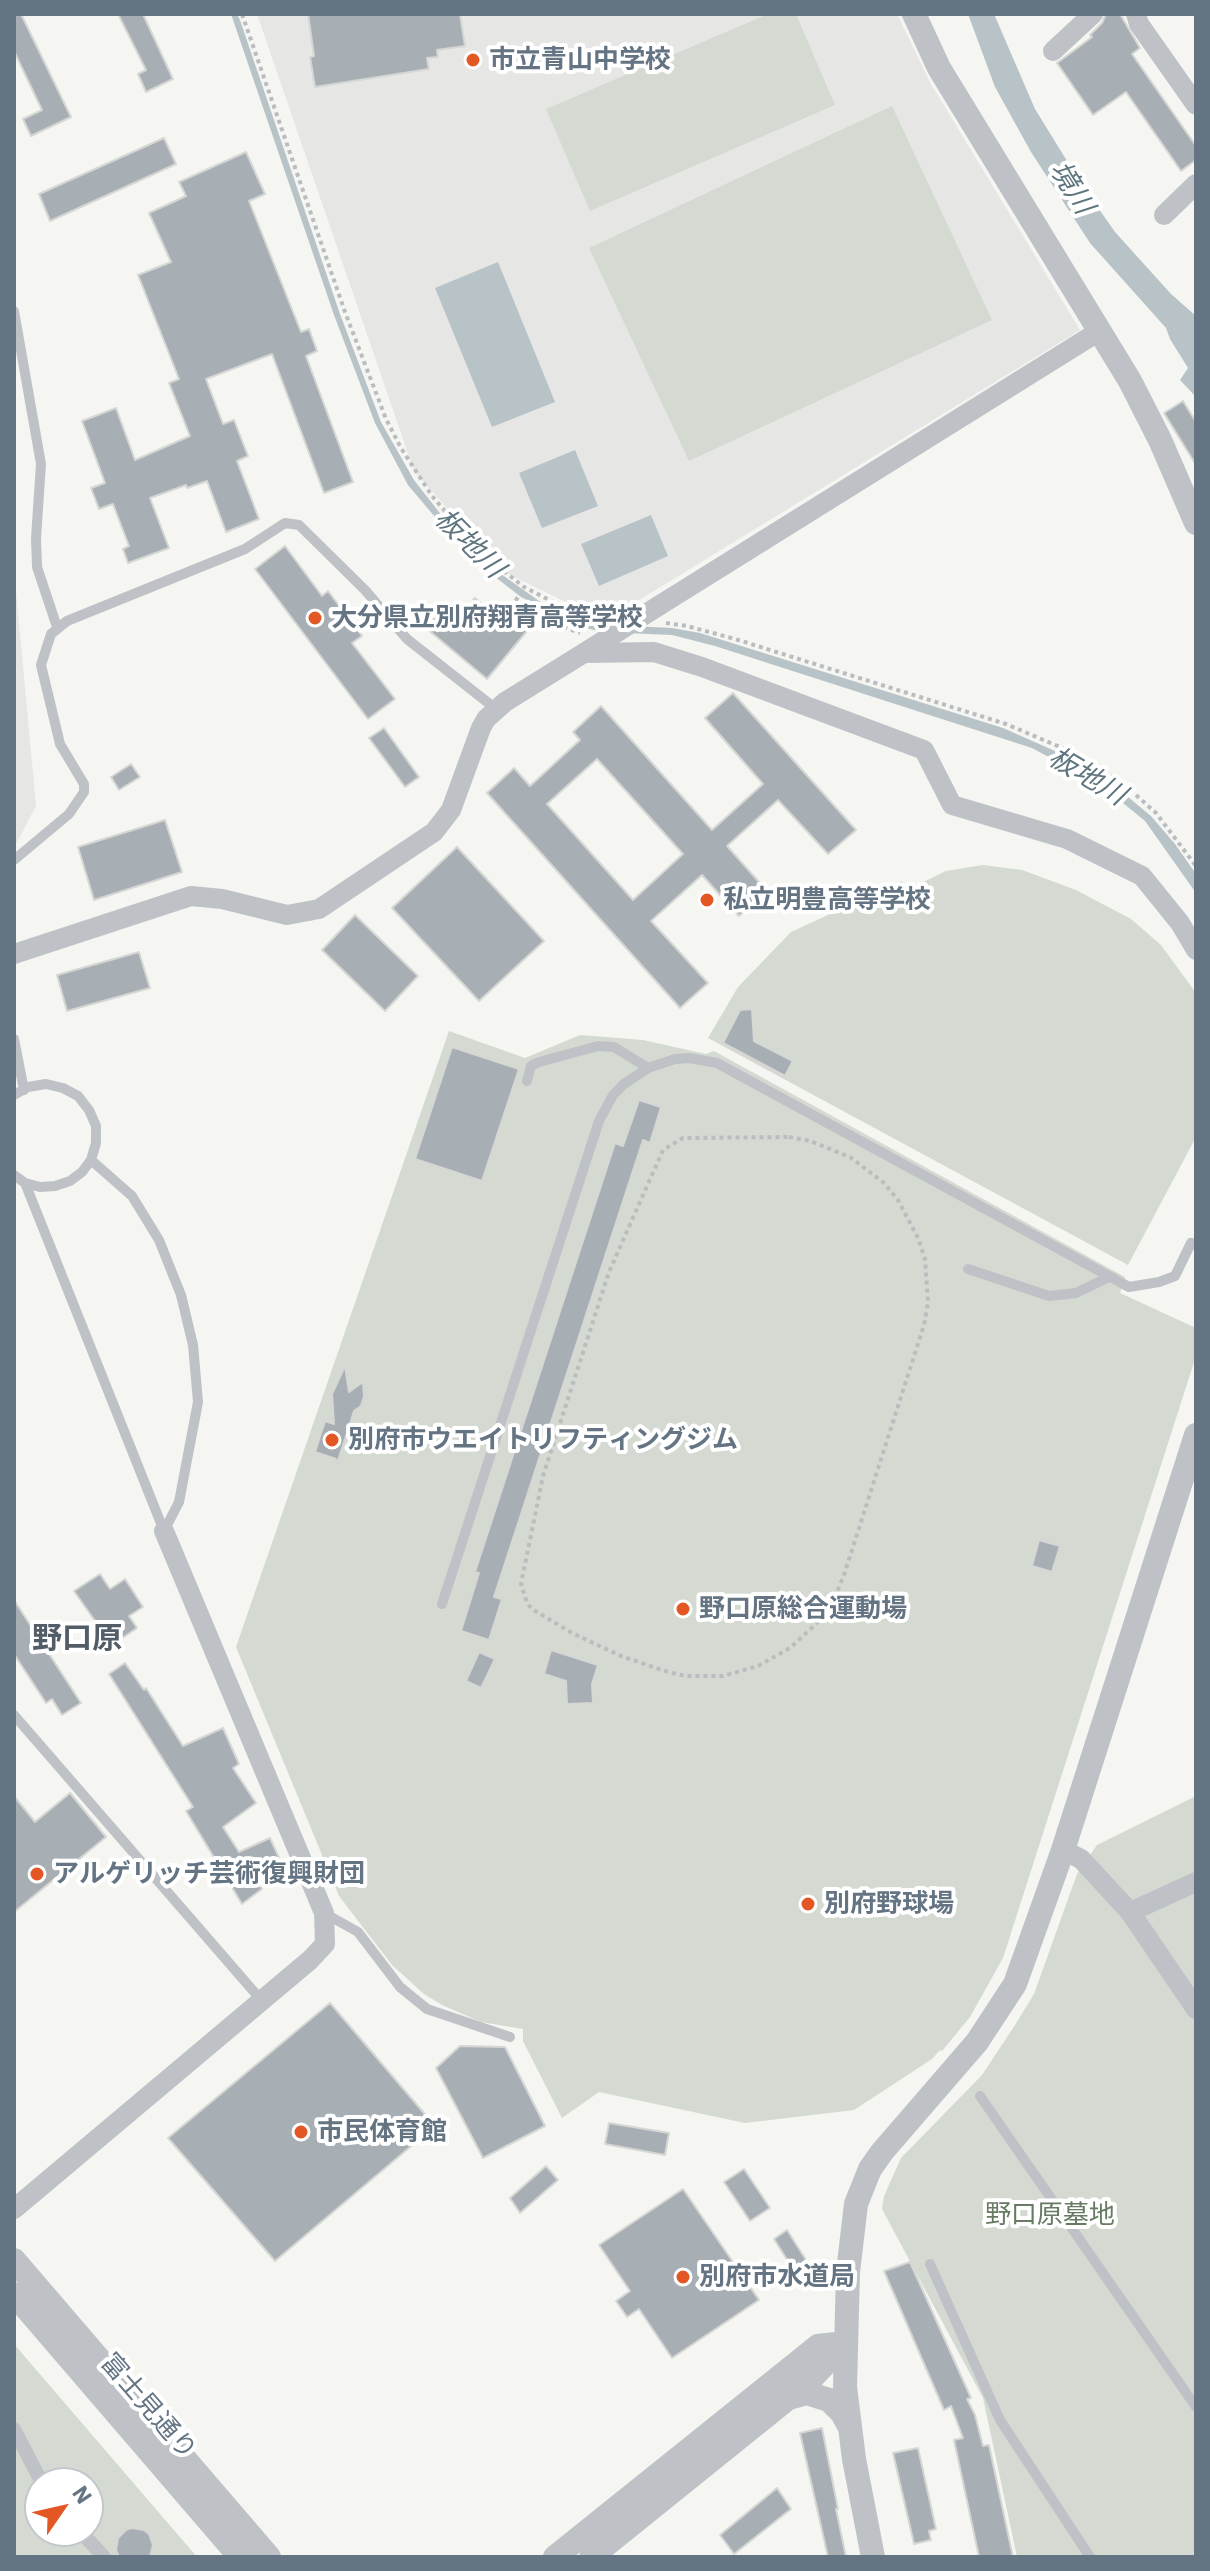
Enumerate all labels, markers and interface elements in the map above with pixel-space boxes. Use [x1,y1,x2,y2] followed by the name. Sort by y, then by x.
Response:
[489,44,671,76] place label: 市立青山中学校
[464,51,482,69] marker: 市立青山中学校
[1042,155,1100,221] water label: 境川
[427,502,511,586] water label: 板地川
[331,602,643,634] place label: 大分県立別府翔青高等学校
[306,609,324,627] marker: 大分県立別府翔青高等学校
[1042,741,1132,813] water label: 板地川
[723,884,931,916] place label: 私立明豊高等学校
[698,891,716,909] marker: 私立明豊高等学校
[348,1424,738,1456] place label: 別府市ウエイトリフティングジム
[323,1431,341,1449] marker: 別府市ウエイトリフティングジム
[699,1593,907,1625] place label: 野口原総合運動場
[674,1600,692,1618] marker: 野口原総合運動場
[32,1621,122,1657] district label: 野口原
[53,1858,365,1890] place label: アルゲリッチ芸術復興財団
[28,1865,46,1883] marker: アルゲリッチ芸術復興財団
[824,1888,954,1920] place label: 別府野球場
[799,1895,817,1913] marker: 別府野球場
[317,2116,447,2148] place label: 市民体育館
[292,2123,310,2141] marker: 市民体育館
[985,2199,1115,2231] park label: 野口原墓地
[699,2261,855,2293] place label: 別府市水道局
[674,2268,692,2286] marker: 別府市水道局
[94,2348,202,2466] street label: 富士見通り
[24,2467,104,2547] north arrow
[66,2480,99,2509] text: N

